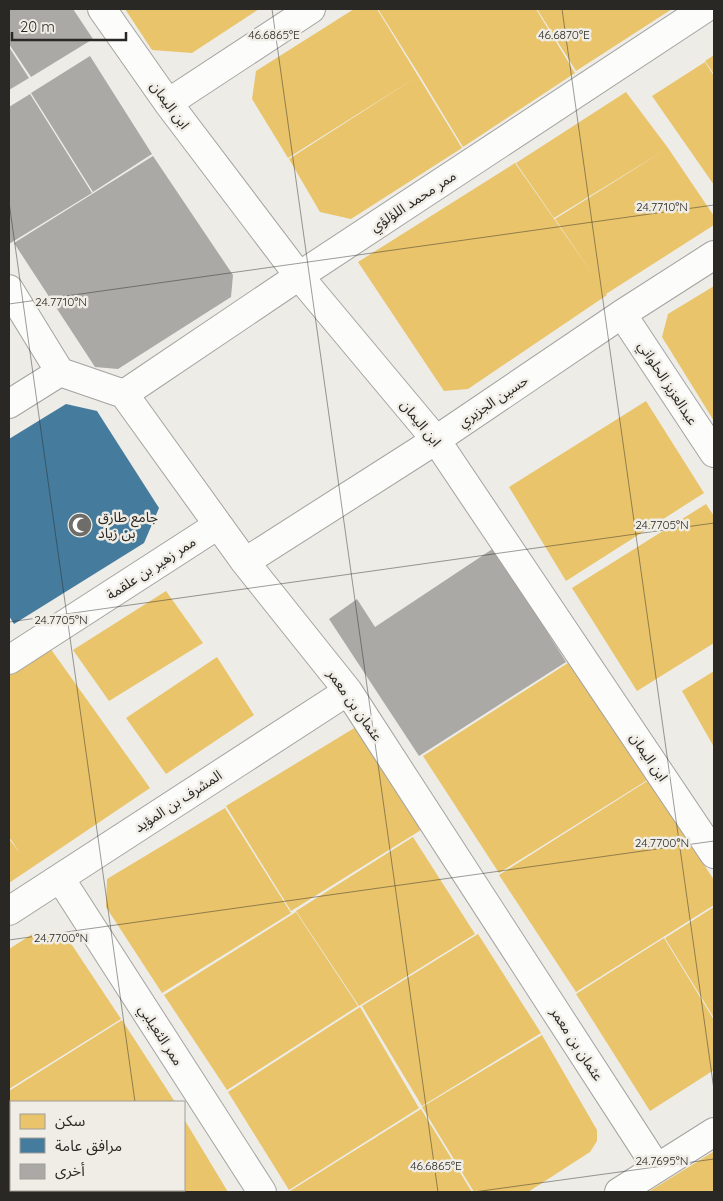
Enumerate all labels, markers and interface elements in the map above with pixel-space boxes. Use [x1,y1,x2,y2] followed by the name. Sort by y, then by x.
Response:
[12,10,126,42] scale bar
[20,17,55,36] text: 20 m
[248,27,300,42] text: 46.6865°E
[538,27,590,42] text: 46.6870°E
[147,77,193,133] street label: ابن اليمان
[367,166,461,237] street label: ممر محمد اللؤلؤي
[636,199,688,214] text: 24.7710°N
[35,294,87,309] text: 24.7710°N
[632,338,702,430] street label: عبدالعزيز الحلواني
[454,371,533,433] street label: حسين الجزيري
[397,396,445,450] street label: ابن اليمان
[98,508,158,542] place label: جامع طارق بن زياد
[67,512,93,538] mosque icon: جامع طارق بن زياد
[635,517,689,532] text: 24.7705°N
[103,532,199,604] street label: ممر زهير بن علقمة
[34,612,88,627] text: 24.7705°N
[323,665,386,745] street label: عثمان بن معمر
[626,729,672,785] street label: ابن اليمان
[131,766,225,836] street label: المشرف بن المؤيد
[635,835,689,850] text: 24.7700°N
[34,930,88,945] text: 24.7700°N
[133,1001,187,1070] street label: ممر الثعيلبي
[546,1003,607,1084] street label: عثمان بن معمر
[10,1101,185,1191] legend
[55,1111,86,1130] text: سكن
[55,1136,122,1156] text: مرافق عامة
[635,1153,689,1168] text: 24.7695°N
[410,1158,462,1173] text: 46.6865°E
[55,1161,85,1180] text: أخرى

